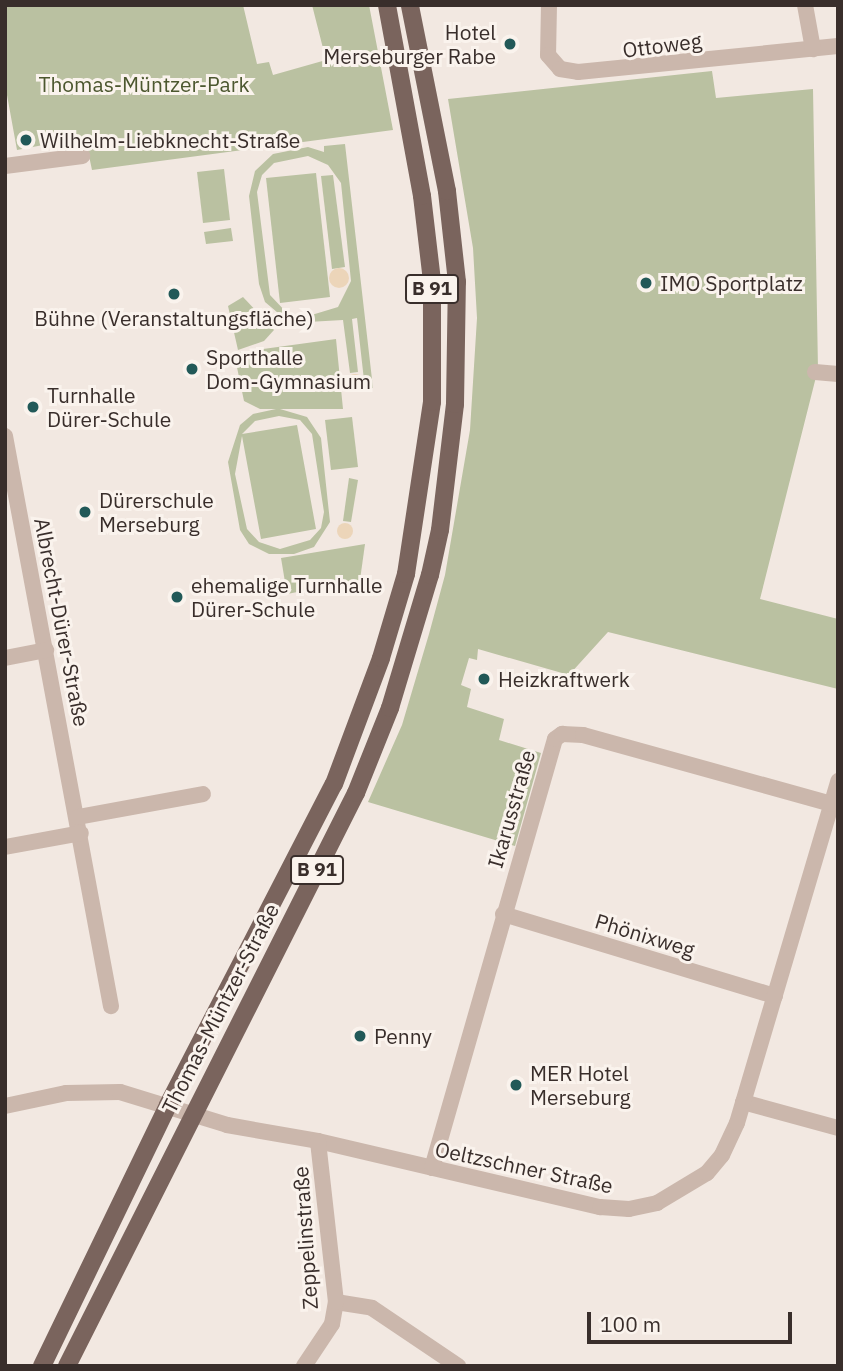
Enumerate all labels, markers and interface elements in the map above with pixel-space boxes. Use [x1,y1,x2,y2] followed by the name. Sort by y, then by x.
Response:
[323,19,496,69] place label: Hotel Merseburger Rabe
[621,28,703,62] street label: Ottoweg
[502,36,518,52] marker: Hotel Merseburger Rabe
[38,71,250,97] park label: Thomas-Müntzer-Park
[40,127,300,153] place label: Wilhelm-Liebknecht-Straße
[18,132,34,148] marker: Wilhelm-Liebknecht-Straße
[660,270,803,296] place label: IMO Sportplatz
[404,274,460,304] road number: B 91
[638,275,654,291] marker: IMO Sportplatz
[166,286,182,302] marker: Bühne (Veranstaltungsfläche)
[34,305,314,331] place label: Bühne (Veranstaltungsfläche)
[206,344,371,394] place label: Sporthalle Dom-Gymnasium
[184,361,200,377] marker: Sporthalle Dom-Gymnasium
[47,382,171,432] place label: Turnhalle Dürer-Schule
[25,399,41,415] marker: Turnhalle Dürer-Schule
[99,487,214,537] place label: Dürerschule Merseburg
[77,504,93,520] marker: Dürerschule Merseburg
[29,516,95,728] street label: Albrecht-Dürer-Straße
[191,572,382,622] place label: ehemalige Turnhalle Dürer-Schule
[169,589,185,605] marker: ehemalige Turnhalle Dürer-Schule
[498,666,630,692] place label: Heizkraftwerk
[476,671,492,687] marker: Heizkraftwerk
[482,747,540,871] street label: Ikarusstraße
[289,855,345,886] road number: B 91
[156,899,284,1117] street label: Thomas-Müntzer-Straße
[592,908,698,962] street label: Phönixweg
[374,1023,432,1049] place label: Penny
[352,1028,368,1044] marker: Penny
[530,1060,630,1110] place label: MER Hotel Merseburg
[508,1077,524,1093] marker: MER Hotel Merseburg
[433,1136,615,1198] street label: Oeltzschner Straße
[287,1165,323,1311] street label: Zeppelinstraße
[591,1298,796,1342] scale bar
[600,1310,661,1338] text: 100 m

